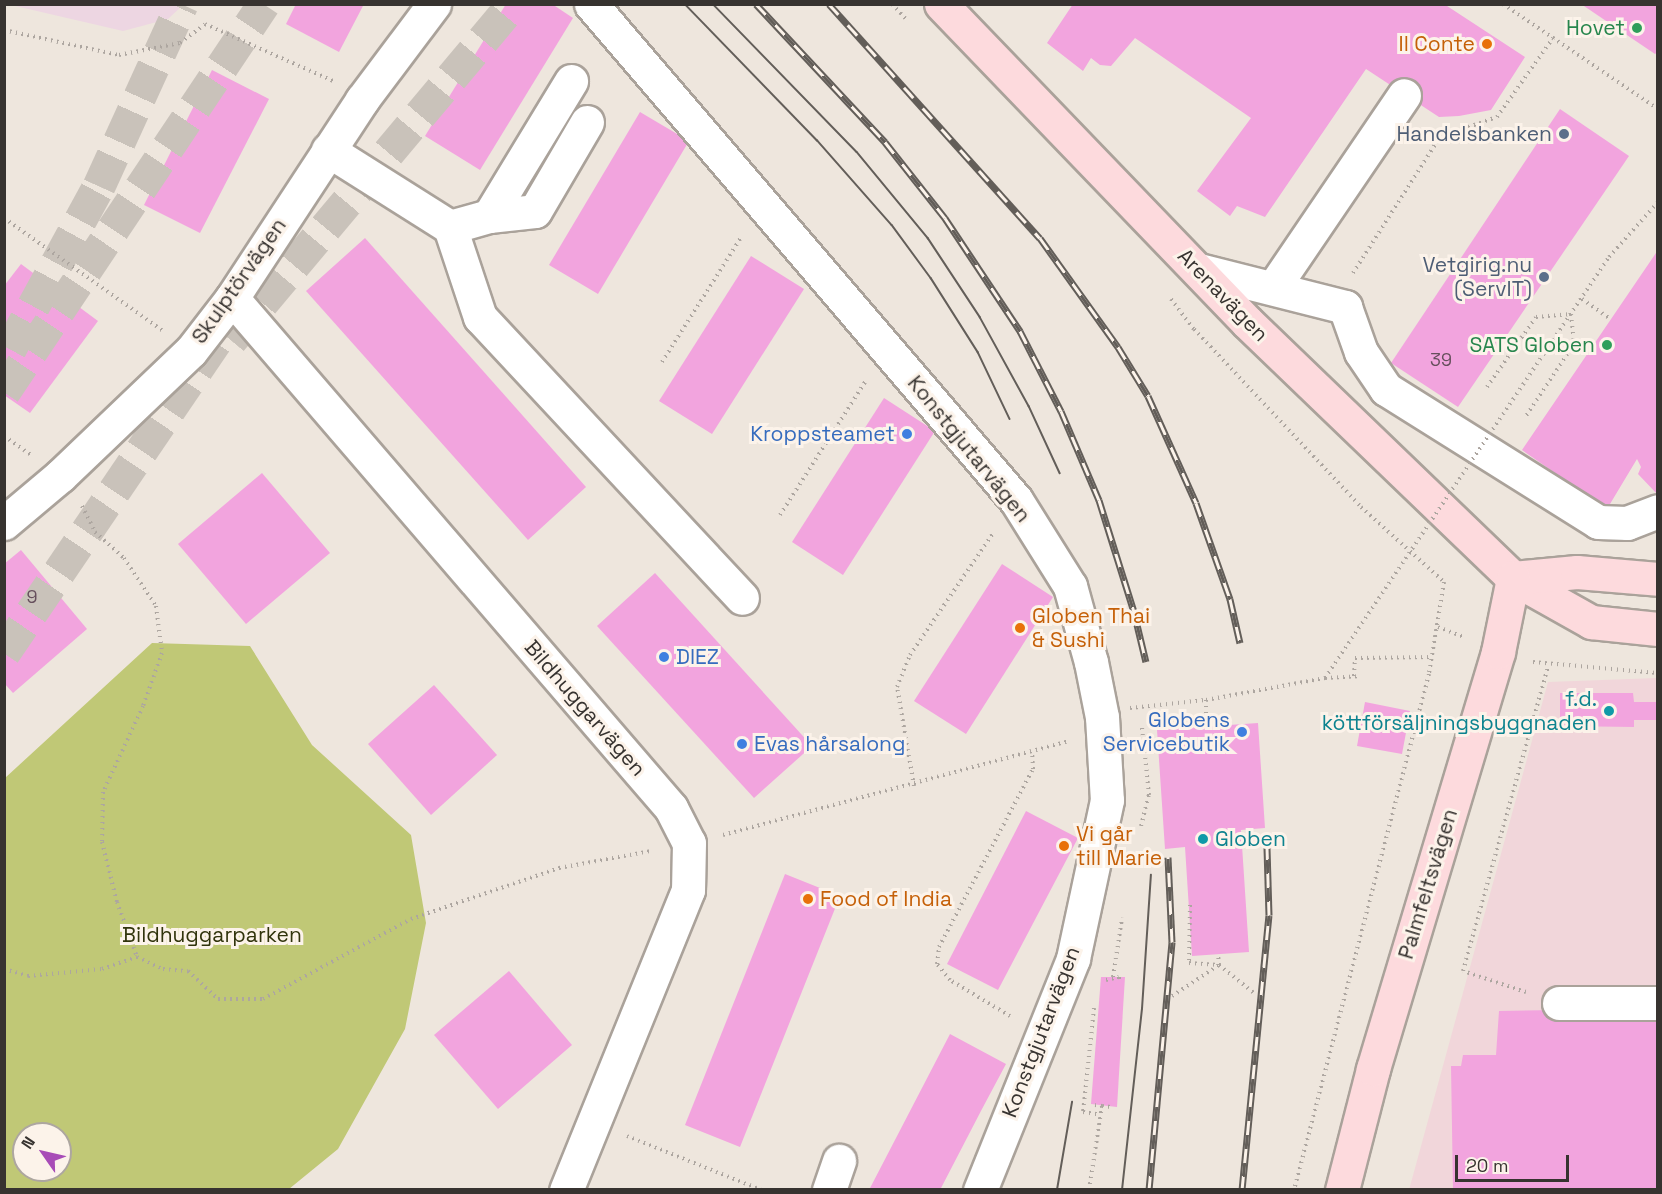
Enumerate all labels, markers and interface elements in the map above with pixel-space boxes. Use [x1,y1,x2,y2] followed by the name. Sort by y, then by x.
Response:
[1566,15,1625,41] place label: Hovet
[1630,21,1644,35] marker: Hovet
[1399,31,1475,57] place label: Il Conte
[1480,37,1494,51] marker: Il Conte
[1397,121,1552,147] place label: Handelsbanken
[1557,127,1571,141] marker: Handelsbanken
[187,214,291,348] street label: Skulptörvägen
[1173,243,1273,347] street label: Arenavägen
[1422,252,1532,302] place label: Vetgirig.nu (ServIT)
[1537,270,1551,284] marker: Vetgirig.nu (ServIT)
[1469,332,1595,358] place label: SATS Globen
[1600,338,1614,352] marker: SATS Globen
[1430,349,1452,371] house number: 39
[902,371,1036,527] street label: Konstgjutarvägen
[750,421,895,447] place label: Kroppsteamet
[900,427,914,441] marker: Kroppsteamet
[26,586,38,608] house number: 9
[1032,603,1151,653] place label: Globen Thai & Sushi
[1013,621,1027,635] marker: Globen Thai & Sushi
[519,635,651,781] street label: Bildhuggarvägen
[676,644,719,670] place label: DIEZ
[657,650,671,664] marker: DIEZ
[1322,686,1597,736] place label: f.d. köttförsäljningsbyggnaden
[1602,704,1616,718] marker: f.d. köttförsäljningsbyggnaden
[1103,707,1230,757] place label: Globens Servicebutik
[1235,725,1249,739] marker: Globens Servicebutik
[754,731,905,757] place label: Evas hårsalong
[735,737,749,751] marker: Evas hårsalong
[1393,806,1463,962] street label: Palmfeltsvägen
[1076,821,1162,871] place label: Vi går till Marie
[1215,826,1286,852] place label: Globen
[1196,832,1210,846] marker: Globen
[1057,839,1071,853] marker: Vi går till Marie
[820,886,952,912] place label: Food of India
[801,892,815,906] marker: Food of India
[122,922,302,948] park label: Bildhuggarparken
[997,943,1085,1121] street label: Konstgjutarvägen
[12,1122,72,1182] north arrow
[17,1132,40,1153] text: N
[1458,1143,1572,1181] scale bar
[1466,1154,1509,1177] text: 20 m

